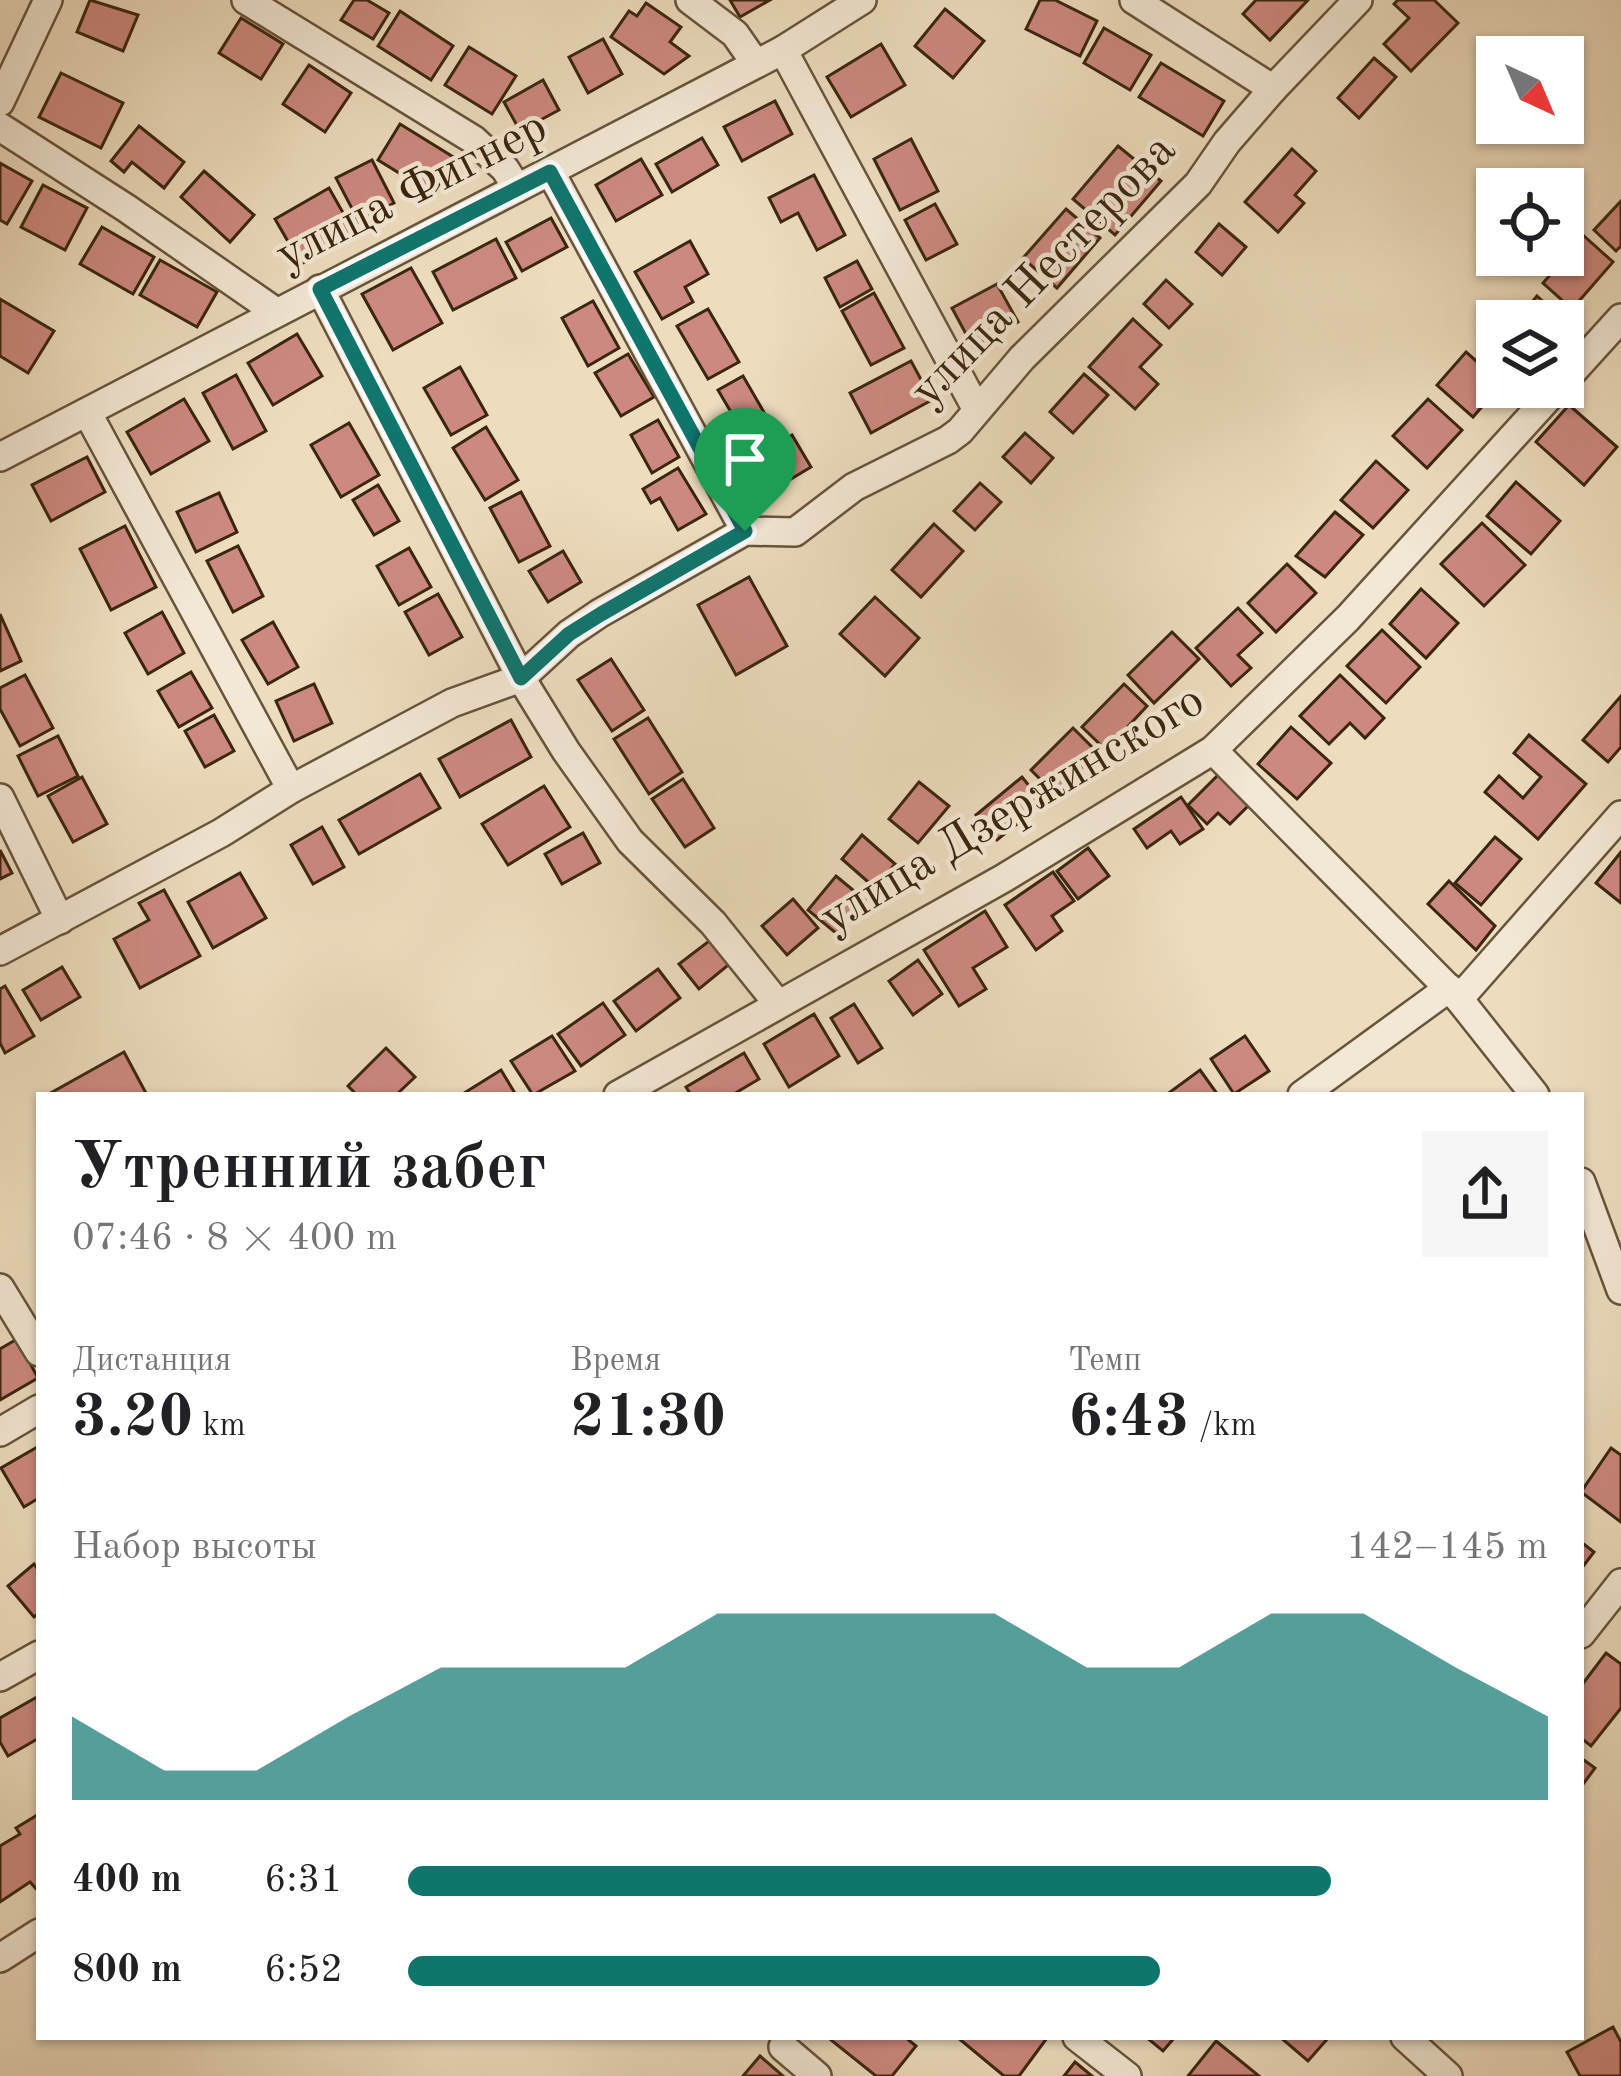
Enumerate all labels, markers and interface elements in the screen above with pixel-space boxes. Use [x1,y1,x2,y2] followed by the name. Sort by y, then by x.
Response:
[1476,36,1584,144] north arrow
[1476,36,1584,408] map controls
[269,103,555,281] street label: улица Фигнер
[903,126,1185,416] street label: улица Нестерова
[1476,168,1584,276] button: locate
[1476,300,1584,408] button: layers
[694,408,796,531] pin
[712,426,778,492] icon: arrive
[813,677,1213,943] street label: улица Дзержинского
[1422,1131,1548,1257] button: share
[72,1137,547,1203] text: Утренний забег
[72,1219,397,1258] text: 07:46 · 8 × 400 m
[72,1345,232,1378] text: Дистанция
[570,1345,661,1378] text: Время
[1068,1345,1142,1378] text: Темп
[72,1389,193,1449] text: 3.20
[570,1389,726,1449] text: 21:30
[1068,1389,1189,1449] text: 6:43
[193,1410,246,1443] text: km
[1189,1410,1257,1443] text: /km
[72,1528,317,1567] text: Набор высоты
[1346,1528,1548,1567] text: 142–145 m
[72,1861,182,1900] text: 400 m
[264,1861,343,1900] text: 6:31
[72,1951,182,1990] text: 800 m
[264,1951,343,1990] text: 6:52

